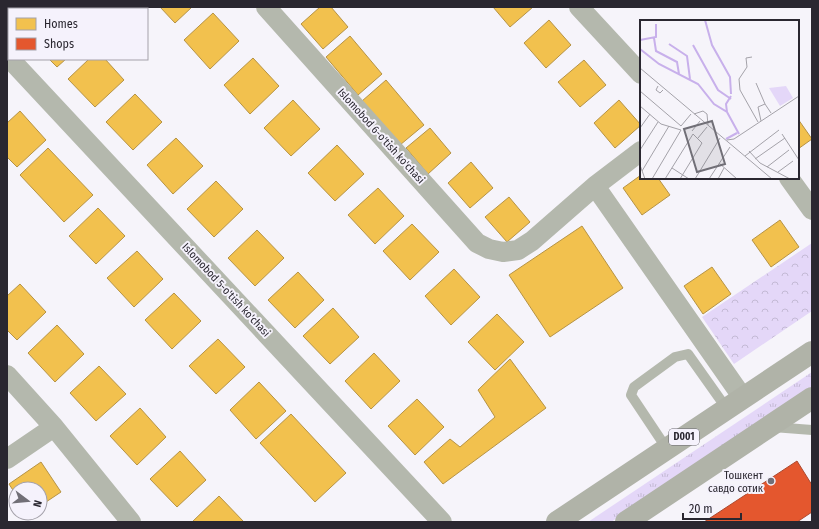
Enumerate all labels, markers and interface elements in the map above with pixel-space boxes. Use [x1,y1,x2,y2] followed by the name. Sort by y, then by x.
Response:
[8,8,148,60] legend
[44,17,78,31] text: Homes
[640,20,799,179] inset map
[44,37,74,51] text: Shops
[335,86,427,186] street label: Islomobod 6-o'tish ko'chasi
[179,240,273,340] street label: Islomobod 5-o'tish ko'chasi
[669,429,699,445] road number: D001
[708,469,764,495] place label: Тошкент савдо сотик
[766,476,776,486] marker: Тошкент савдо сотик
[8,481,48,521] north arrow
[683,495,741,521] scale bar
[30,499,44,509] text: N
[689,502,713,516] text: 20 m

